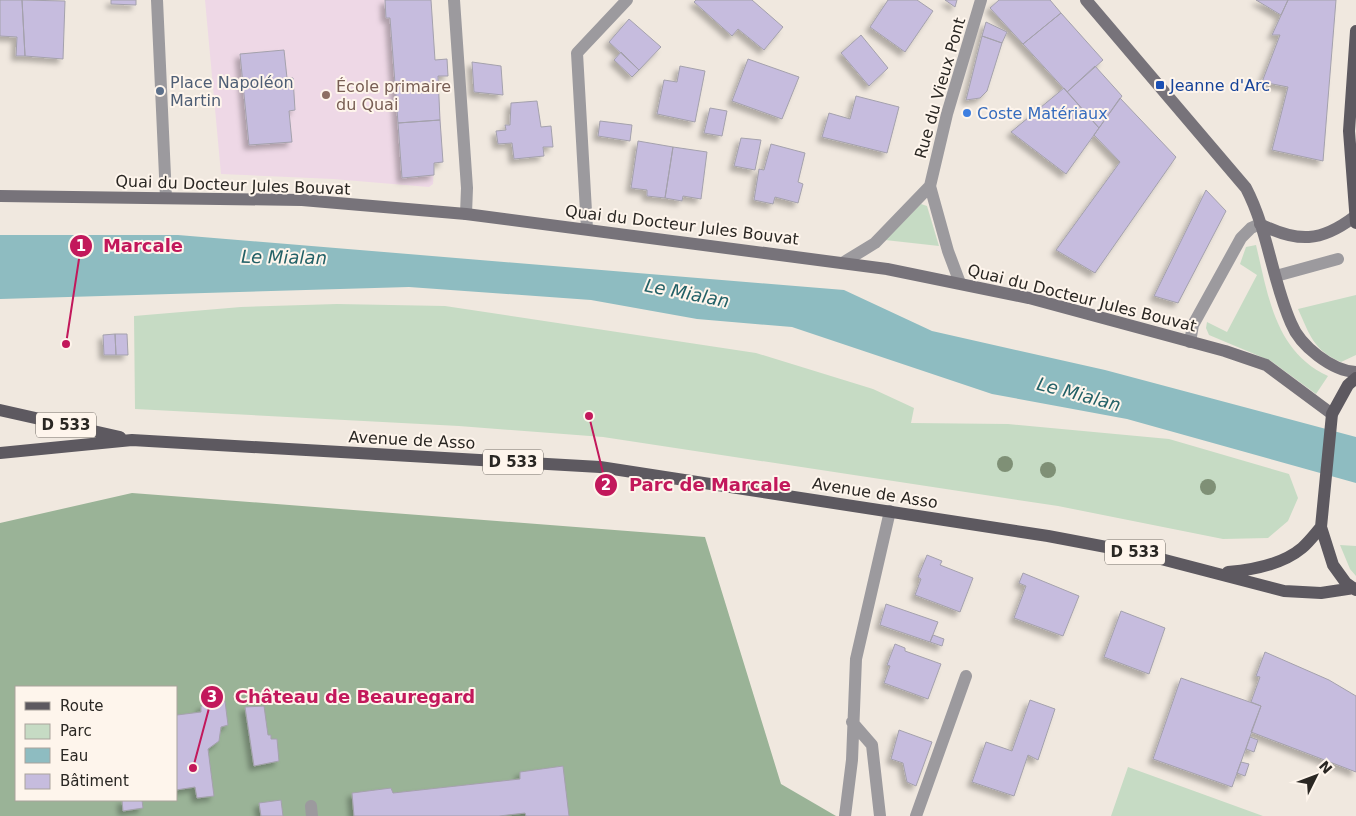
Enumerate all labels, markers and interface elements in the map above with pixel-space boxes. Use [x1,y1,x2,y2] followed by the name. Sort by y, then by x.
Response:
[911,15,969,161] street label: Rue du Vieux Pont
[170,73,294,110] place label: Place Napoléon Martin
[1169,76,1270,95] place label: Jeanne d'Arc
[336,77,451,114] place label: École primaire du Quai
[1154,79,1166,91] marker: Jeanne d'Arc
[154,85,166,97] marker: Place Napoléon Martin
[320,89,332,101] marker: École primaire du Quai
[977,104,1108,123] place label: Coste Matériaux
[961,107,973,119] marker: Coste Matériaux
[115,171,351,199] street label: Quai du Docteur Jules Bouvat
[564,201,800,249] street label: Quai du Docteur Jules Bouvat
[68,230,193,263] callout: Marcale
[103,235,183,256] text: Marcale
[76,237,86,255] text: 1
[241,246,327,268] water label: Le Mialan
[966,260,1198,336] street label: Quai du Docteur Jules Bouvat
[643,275,731,311] water label: Le Mialan
[1035,373,1123,415] water label: Le Mialan
[36,412,96,438] road number: D 533
[348,427,476,453] street label: Avenue de Asso
[483,450,543,474] road number: D 533
[594,468,801,501] callout: Parc de Marcale
[629,474,791,495] text: Parc de Marcale
[811,474,939,512] street label: Avenue de Asso
[601,476,611,494] text: 2
[1105,540,1165,564] road number: D 533
[200,680,485,713] callout: Château de Beauregard
[15,686,178,801] legend
[235,686,475,707] text: Château de Beauregard
[207,688,217,706] text: 3
[60,697,104,715] text: Route
[60,722,92,740] text: Parc
[60,747,88,765] text: Eau
[1291,751,1341,801] north arrow
[1316,758,1336,777] text: N
[60,772,129,790] text: Bâtiment

